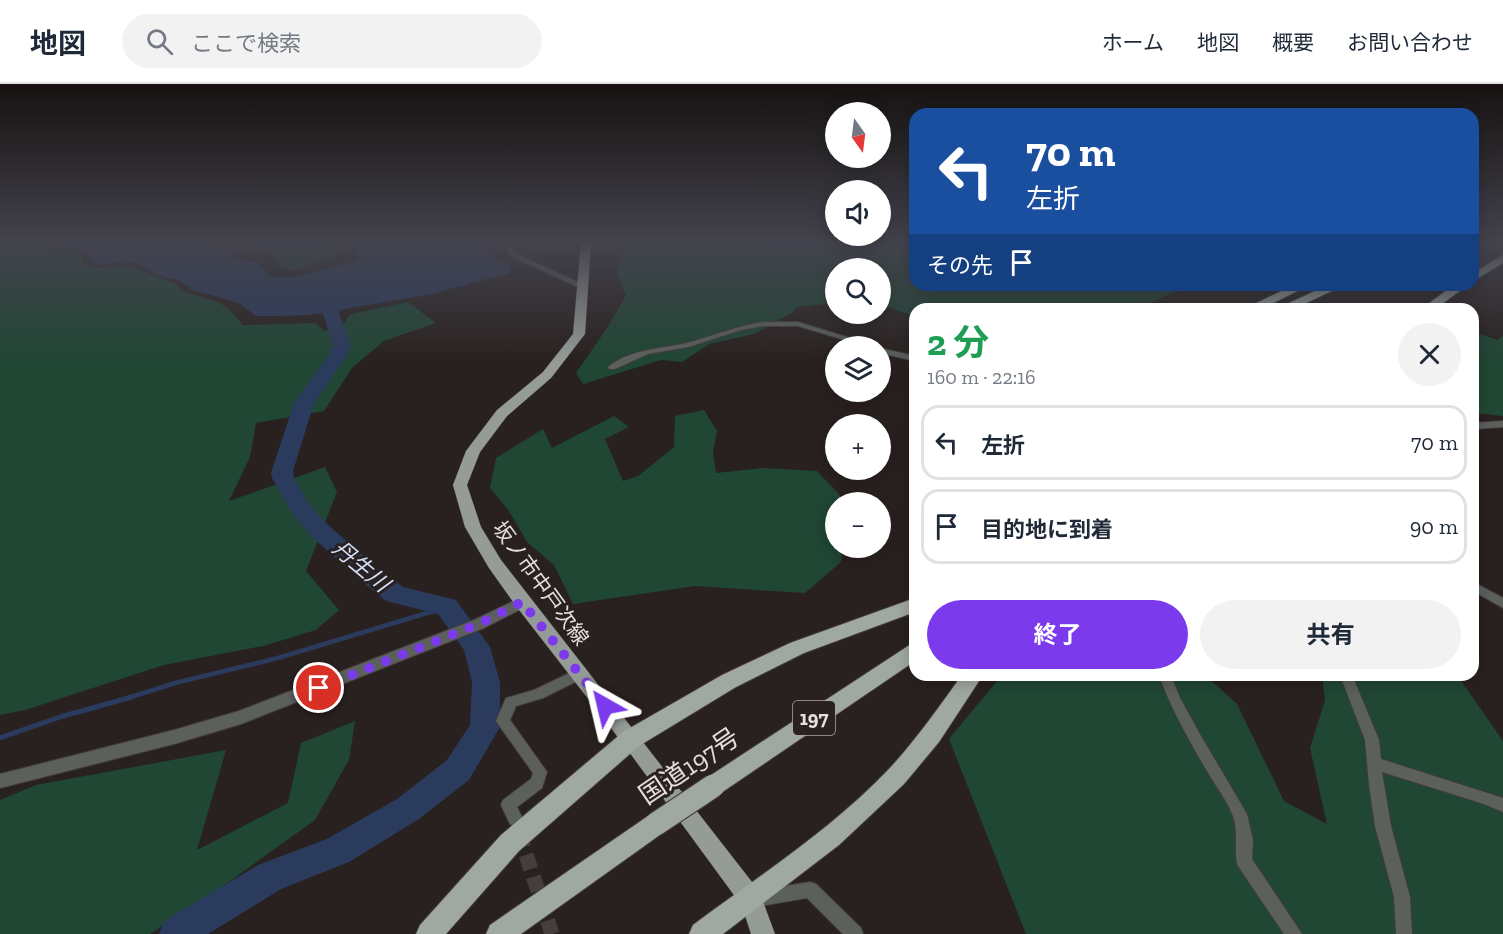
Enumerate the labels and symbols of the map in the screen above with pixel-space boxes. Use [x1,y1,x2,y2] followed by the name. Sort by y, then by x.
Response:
[825,102,891,168] north arrow
[488,516,594,650] street label: 坂ノ市中戸次線
[327,534,396,599] water label: 丹生川
[293,662,344,713] pin
[573,674,637,738] position arrow
[793,701,835,735] road number: 197
[633,721,745,811] street label: 国道197号

